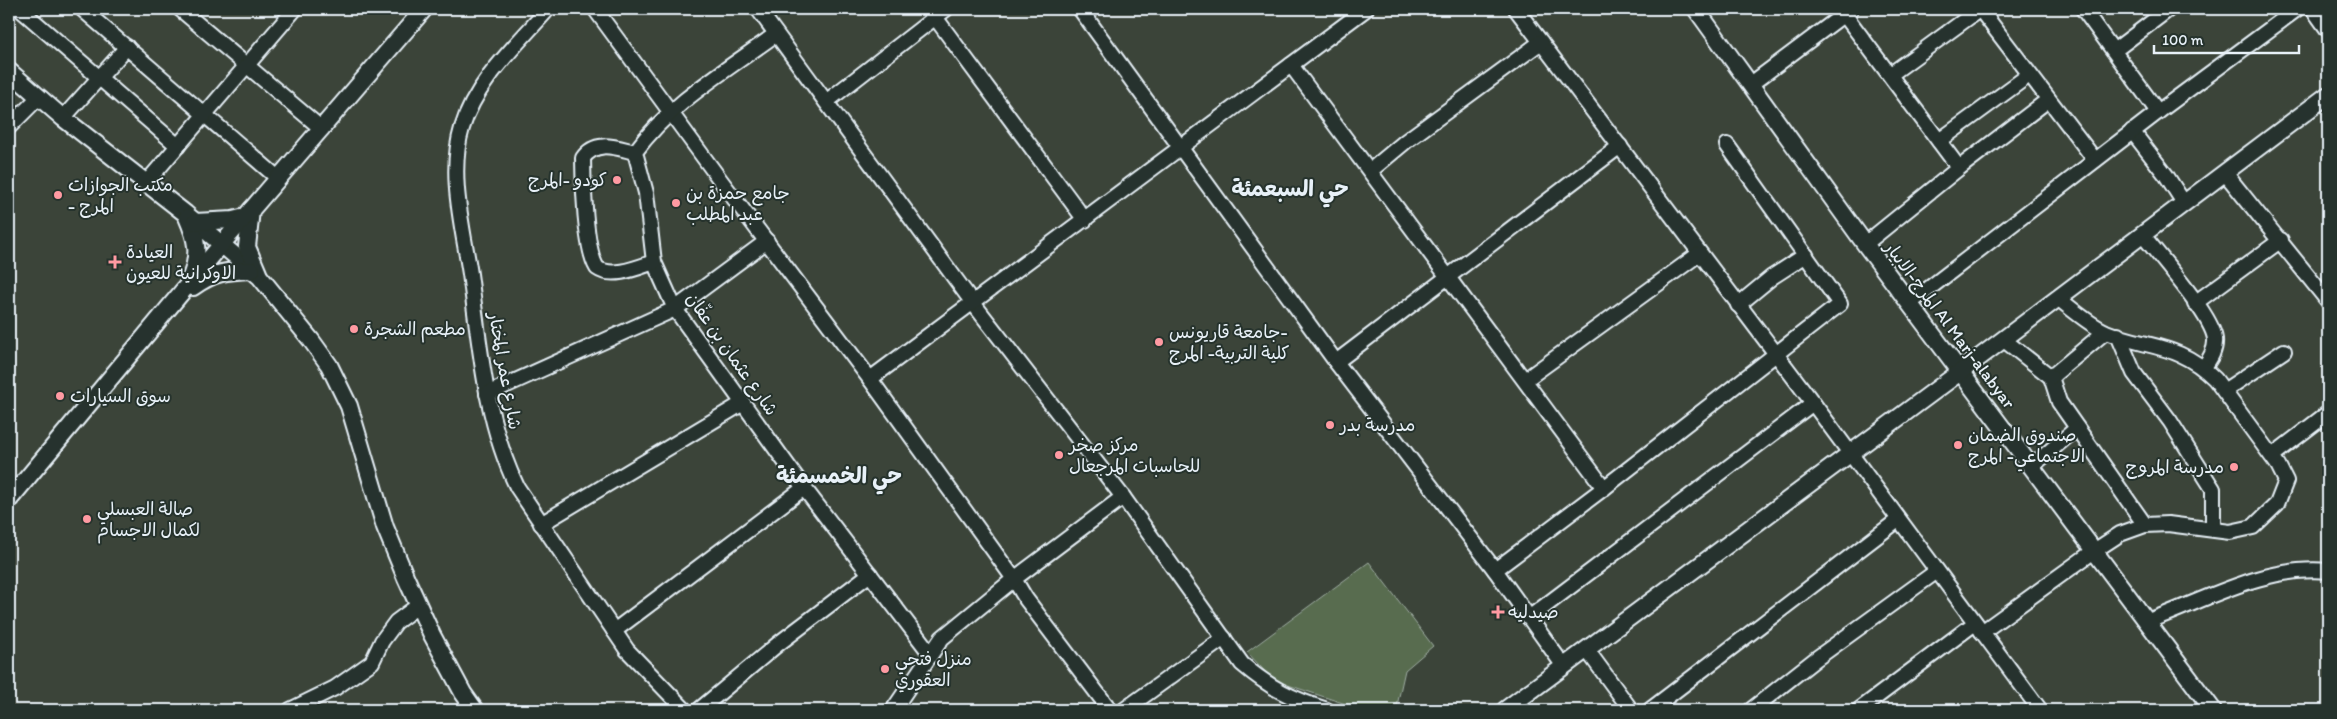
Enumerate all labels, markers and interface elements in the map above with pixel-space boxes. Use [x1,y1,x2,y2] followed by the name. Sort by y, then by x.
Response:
[2154,22,2300,54] scale bar
[2162,31,2204,49] text: 100 m
[528,169,607,192] place label: كودو -المرج
[68,174,173,218] place label: مكتب الجوازات - المرج
[611,174,623,186] marker: كودو -المرج
[1231,175,1349,208] district label: حي السبعمئة
[686,182,790,225] place label: جامع حمزة بن عبد المطلب
[52,189,64,201] marker: مكتب الجوازات - المرج
[670,197,682,209] marker: جامع حمزة بن عبد المطلب
[1878,235,2021,414] street label: المرج-الابيار Al Marj-alabyar
[126,241,236,285] place label: العيادة الاوكرانية للعيون
[108,255,122,269] marker: العيادة الاوكرانية للعيون
[680,287,784,420] street label: شارع عثمان بن عفّان
[483,309,526,432] street label: شارع عمر المختار
[364,318,466,343] place label: مطعم الشجرة
[1169,321,1290,365] place label: جامعة قاريونس- كلية التربية- المرج
[348,323,360,335] marker: مطعم الشجرة
[1153,336,1165,348] marker: جامعة قاريونس- كلية التربية- المرج
[70,385,171,407] place label: سوق السيارات
[54,390,66,402] marker: سوق السيارات
[1338,414,1415,436] place label: مدرسة بدر
[1324,419,1336,431] marker: مدرسة بدر
[1968,424,2085,472] place label: صندوق الضمان الاجتماعي- المرج
[1067,434,1200,477] place label: مركز صخر للحاسبات المرجعال
[1952,439,1964,451] marker: صندوق الضمان الاجتماعي- المرج
[1053,449,1065,461] marker: مركز صخر للحاسبات المرجعال
[2126,456,2224,479] place label: مدرسة المروج
[2228,461,2240,473] marker: مدرسة المروج
[776,462,902,495] district label: حي الخمسمئة
[97,498,200,544] place label: صالة العبسلي لكمال الاجسام
[81,513,93,525] marker: صالة العبسلي لكمال الاجسام
[1508,601,1559,623] place label: صيدليه
[1492,606,1504,618] marker: صيدليه
[895,648,972,693] place label: منزل فتحي العقوري
[879,663,891,675] marker: منزل فتحي العقوري

